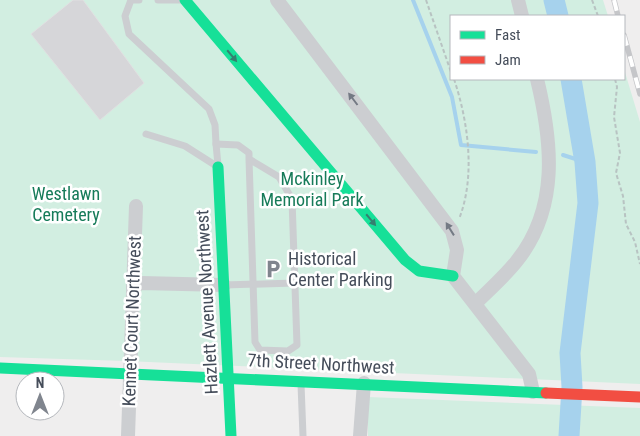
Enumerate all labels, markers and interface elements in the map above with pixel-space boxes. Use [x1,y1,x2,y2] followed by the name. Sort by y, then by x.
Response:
[450,15,625,80] legend
[495,26,520,44] text: Fast
[226,50,238,62] one-way arrow
[495,51,521,69] text: Jam
[347,93,358,106] one-way arrow
[260,168,364,210] park label: Mckinley Memorial Park
[32,183,100,225] park label: Westlawn Cemetery
[191,209,222,395] street label: Hazlett Avenue Northwest
[365,214,377,226] one-way arrow
[445,223,455,236] one-way arrow
[118,235,145,407] street label: Kennet Court Northwest
[288,248,393,290] place label: Historical Center Parking
[262,258,284,280] parking icon: Historical Center Parking
[247,349,395,378] street label: 7th Street Northwest
[15,371,65,421] north arrow
[36,375,44,391] text: N

